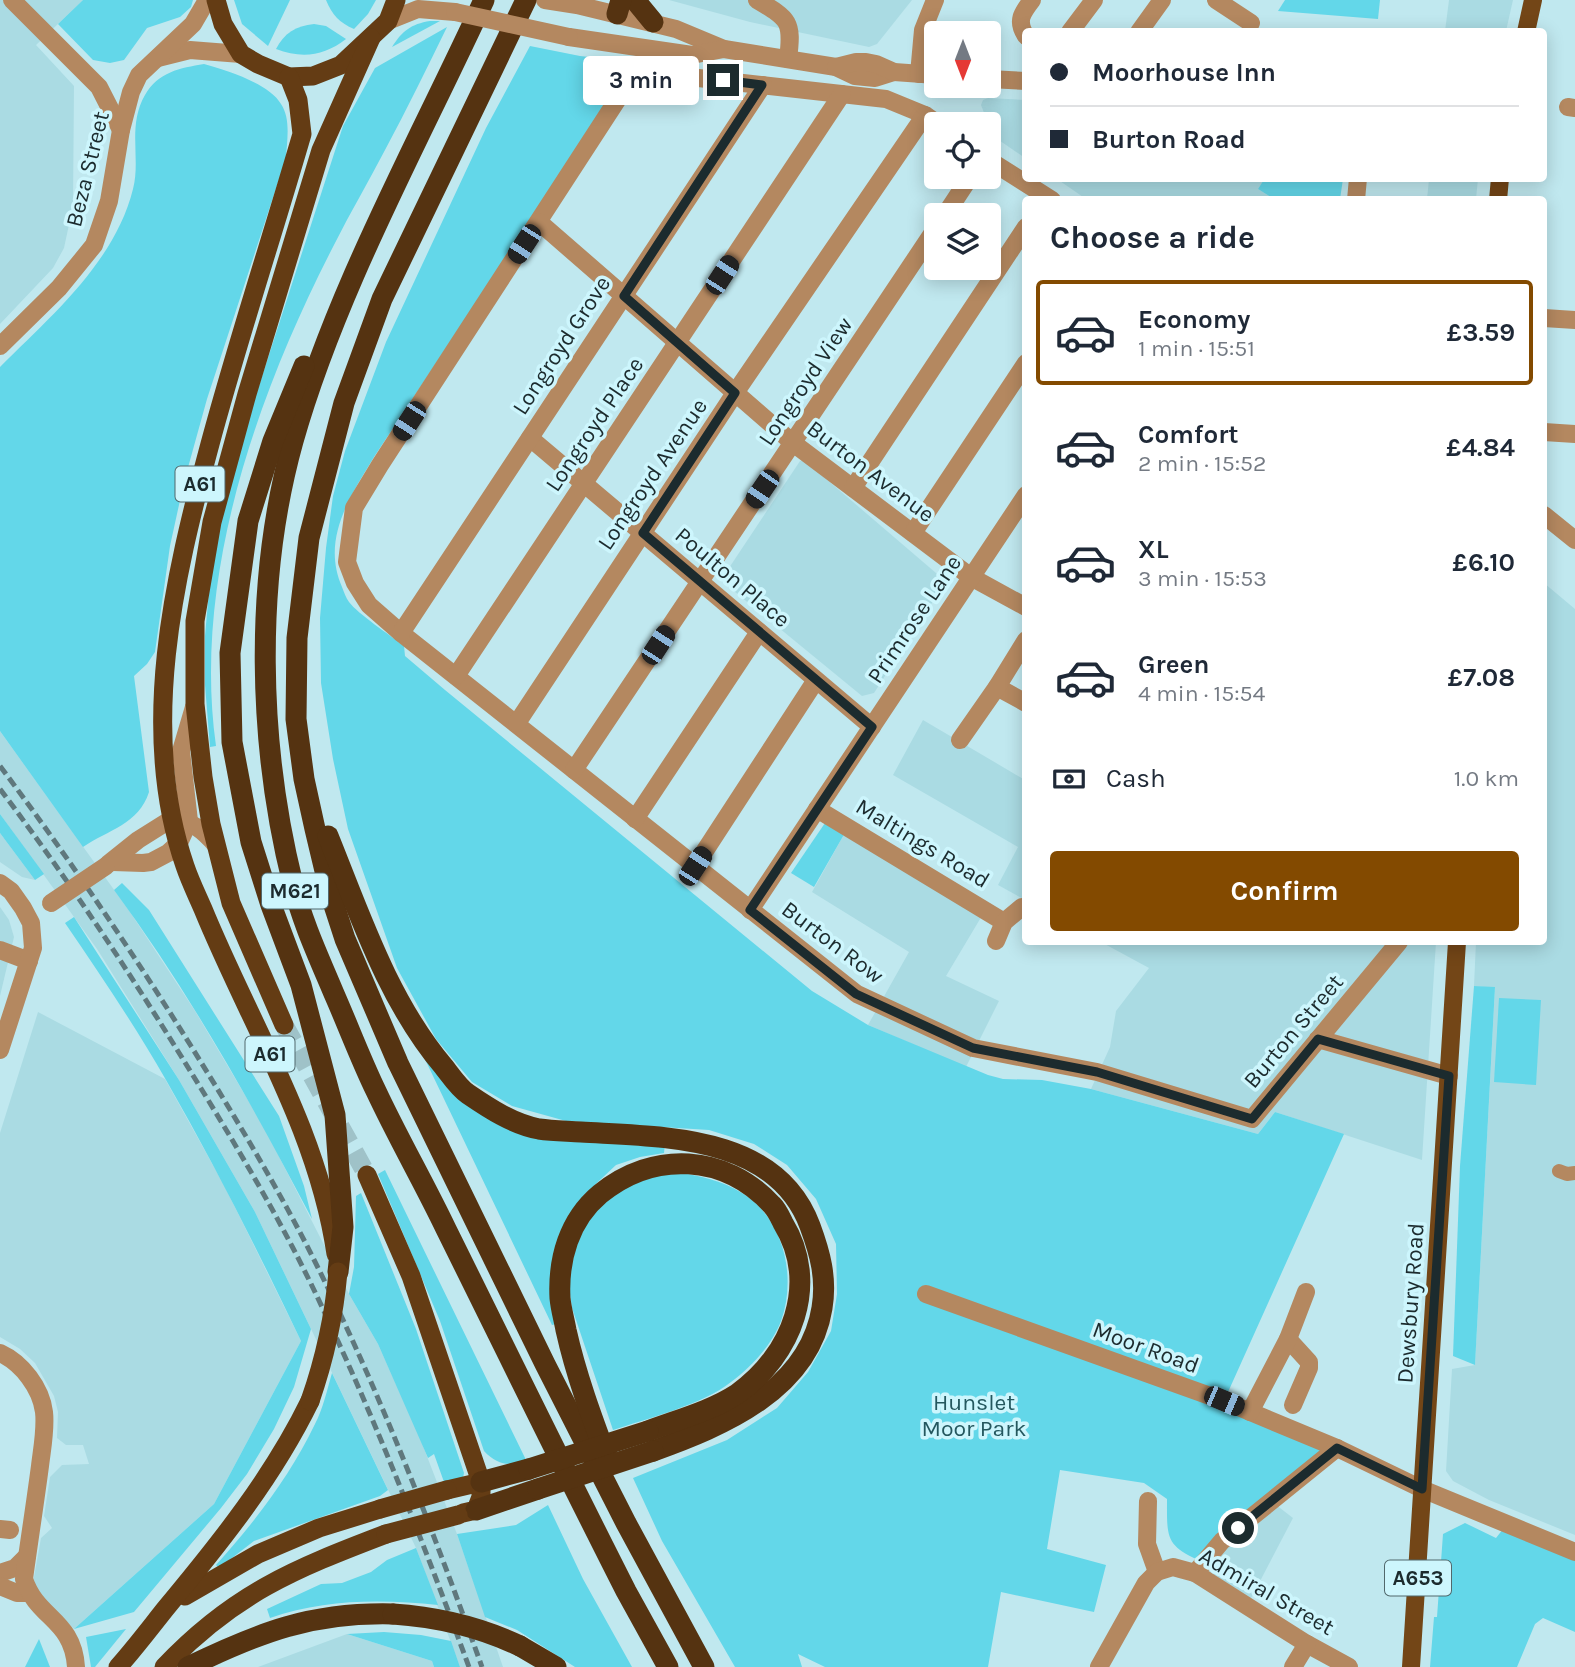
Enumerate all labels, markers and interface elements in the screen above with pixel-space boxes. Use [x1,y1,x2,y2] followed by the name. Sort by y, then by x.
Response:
[924,21,1001,98] north arrow
[924,21,1001,280] map controls
[583,56,698,104] callout: 3 min
[1092,57,1276,88] text: Moorhouse Inn
[707,64,739,96] route end
[609,67,673,94] text: 3 min
[60,108,115,230] street label: Beza Street
[924,112,1001,189] button: locate
[1092,124,1246,155] text: Burton Road
[924,203,1001,280] button: layers
[1050,219,1255,256] text: Choose a ride
[504,221,545,267] car
[702,252,743,298] car
[507,271,616,420] street label: Longroyd Grove
[1054,301,1117,364] icon: car
[1138,304,1250,335] text: Economy
[753,312,858,451] street label: Longroyd View
[1447,317,1515,348] text: £3.59
[1138,335,1255,362] text: 1 min · 15:51
[539,352,649,497] street label: Longroyd Place
[592,394,713,555] street label: Longroyd Avenue
[389,398,430,444] car
[802,415,940,528] street label: Burton Avenue
[1054,416,1117,479] icon: car
[1138,419,1239,450] text: Comfort
[1446,432,1515,463] text: £4.84
[1138,450,1266,477] text: 2 min · 15:52
[176,466,224,502] road number: A61
[742,466,783,512] car
[670,521,796,633] street label: Poulton Place
[1054,531,1117,594] icon: car
[1138,534,1169,565] text: XL
[1452,547,1515,578] text: £6.10
[862,550,967,688] street label: Primrose Lane
[1138,565,1267,592] text: 3 min · 15:53
[638,622,679,668] car
[1054,646,1117,709] icon: car
[1138,649,1210,680] text: Green
[1448,662,1515,693] text: £7.08
[1138,680,1265,707] text: 4 min · 15:54
[1050,760,1088,798] icon: cash
[1106,763,1166,794] text: Cash
[1454,765,1519,792] text: 1.0 km
[851,793,995,894] street label: Maltings Road
[675,843,716,889] car
[1050,851,1519,931] button: Confirm
[262,874,328,908] road number: M621
[776,895,889,990] street label: Burton Row
[1238,969,1349,1094] street label: Burton Street
[246,1036,294,1072] road number: A61
[1391,1222,1430,1384] street label: Dewsbury Road
[1089,1316,1203,1379] street label: Moor Road
[1201,1383,1248,1419] car
[921,1389,1027,1442] park label: Hunslet Moor Park
[1222,1512,1254,1544] route start
[1195,1542,1339,1641] street label: Admiral Street
[1385,1560,1451,1596] road number: A653

